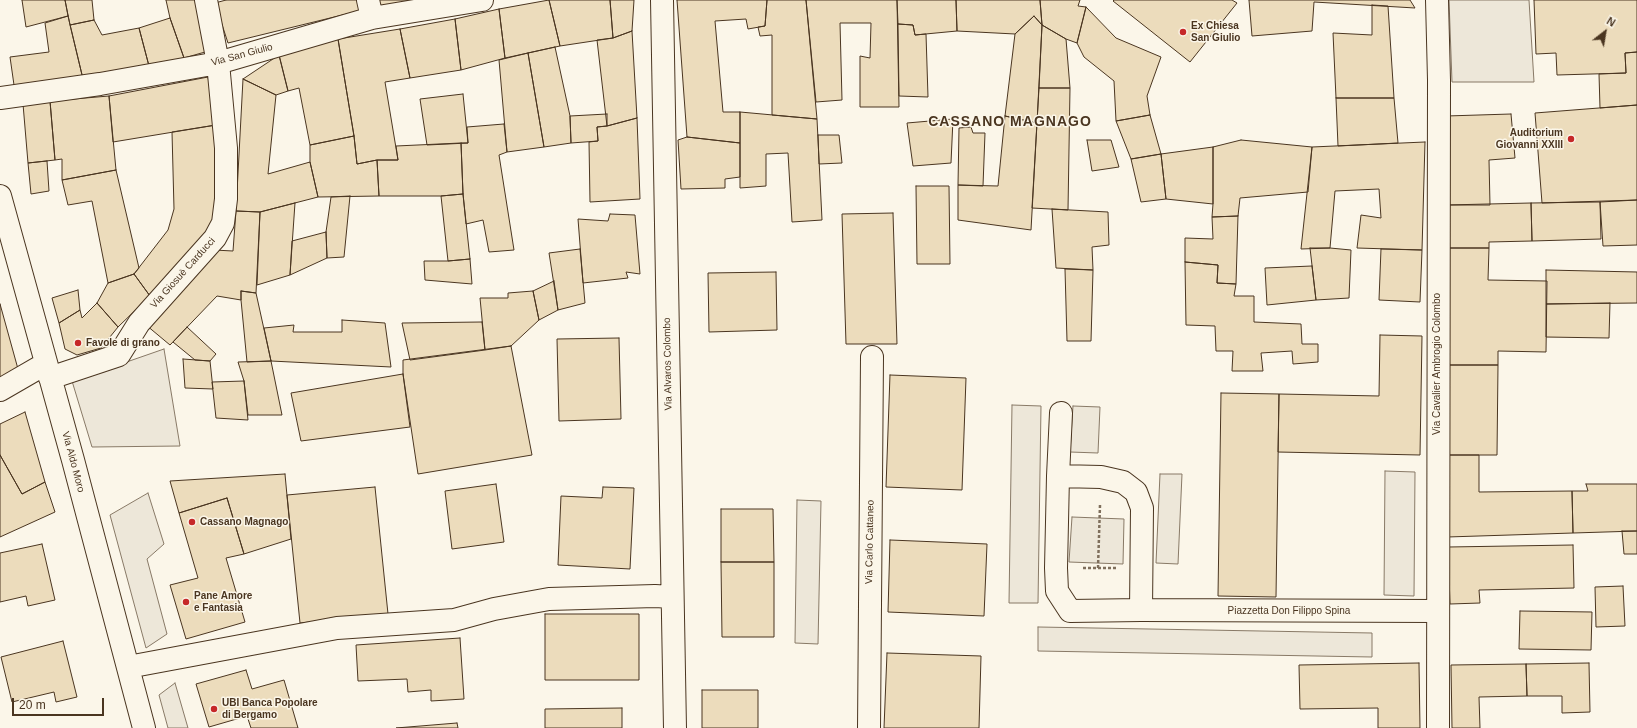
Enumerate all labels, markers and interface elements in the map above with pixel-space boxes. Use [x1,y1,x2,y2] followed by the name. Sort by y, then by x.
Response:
[1585,12,1625,52] north arrow
[1605,15,1618,29] text: N
[1191,20,1240,44] place label: Ex Chiesa San Giulio
[1178,27,1188,37] marker: Ex Chiesa San Giulio
[210,41,274,69] street label: Via San Giulio
[928,114,1092,130] district label: CASSANO MAGNAGO
[1496,127,1563,150] place label: Auditorium Giovanni XXIII
[1566,134,1576,144] marker: Auditorium Giovanni XXIII
[148,235,218,311] street label: Via Giosuè Carducci
[1431,293,1443,435] street label: Via Cavalier Ambrogio Colombo
[661,317,675,411] street label: Via Alvaros Colombo
[86,337,160,349] place label: Favole di grano
[73,338,83,348] marker: Favole di grano
[59,430,87,494] street label: Via Aldo Moro
[863,500,877,584] street label: Via Carlo Cattaneo
[200,516,288,528] place label: Cassano Magnago
[187,517,197,527] marker: Cassano Magnago
[194,590,252,614] place label: Pane Amore e Fantasia
[181,597,191,607] marker: Pane Amore e Fantasia
[1228,605,1350,617] street label: Piazzetta Don Filippo Spina
[14,690,106,716] scale bar
[222,697,318,720] place label: UBI Banca Popolare di Bergamo
[19,698,46,712] text: 20 m
[209,704,219,714] marker: UBI Banca Popolare di Bergamo

